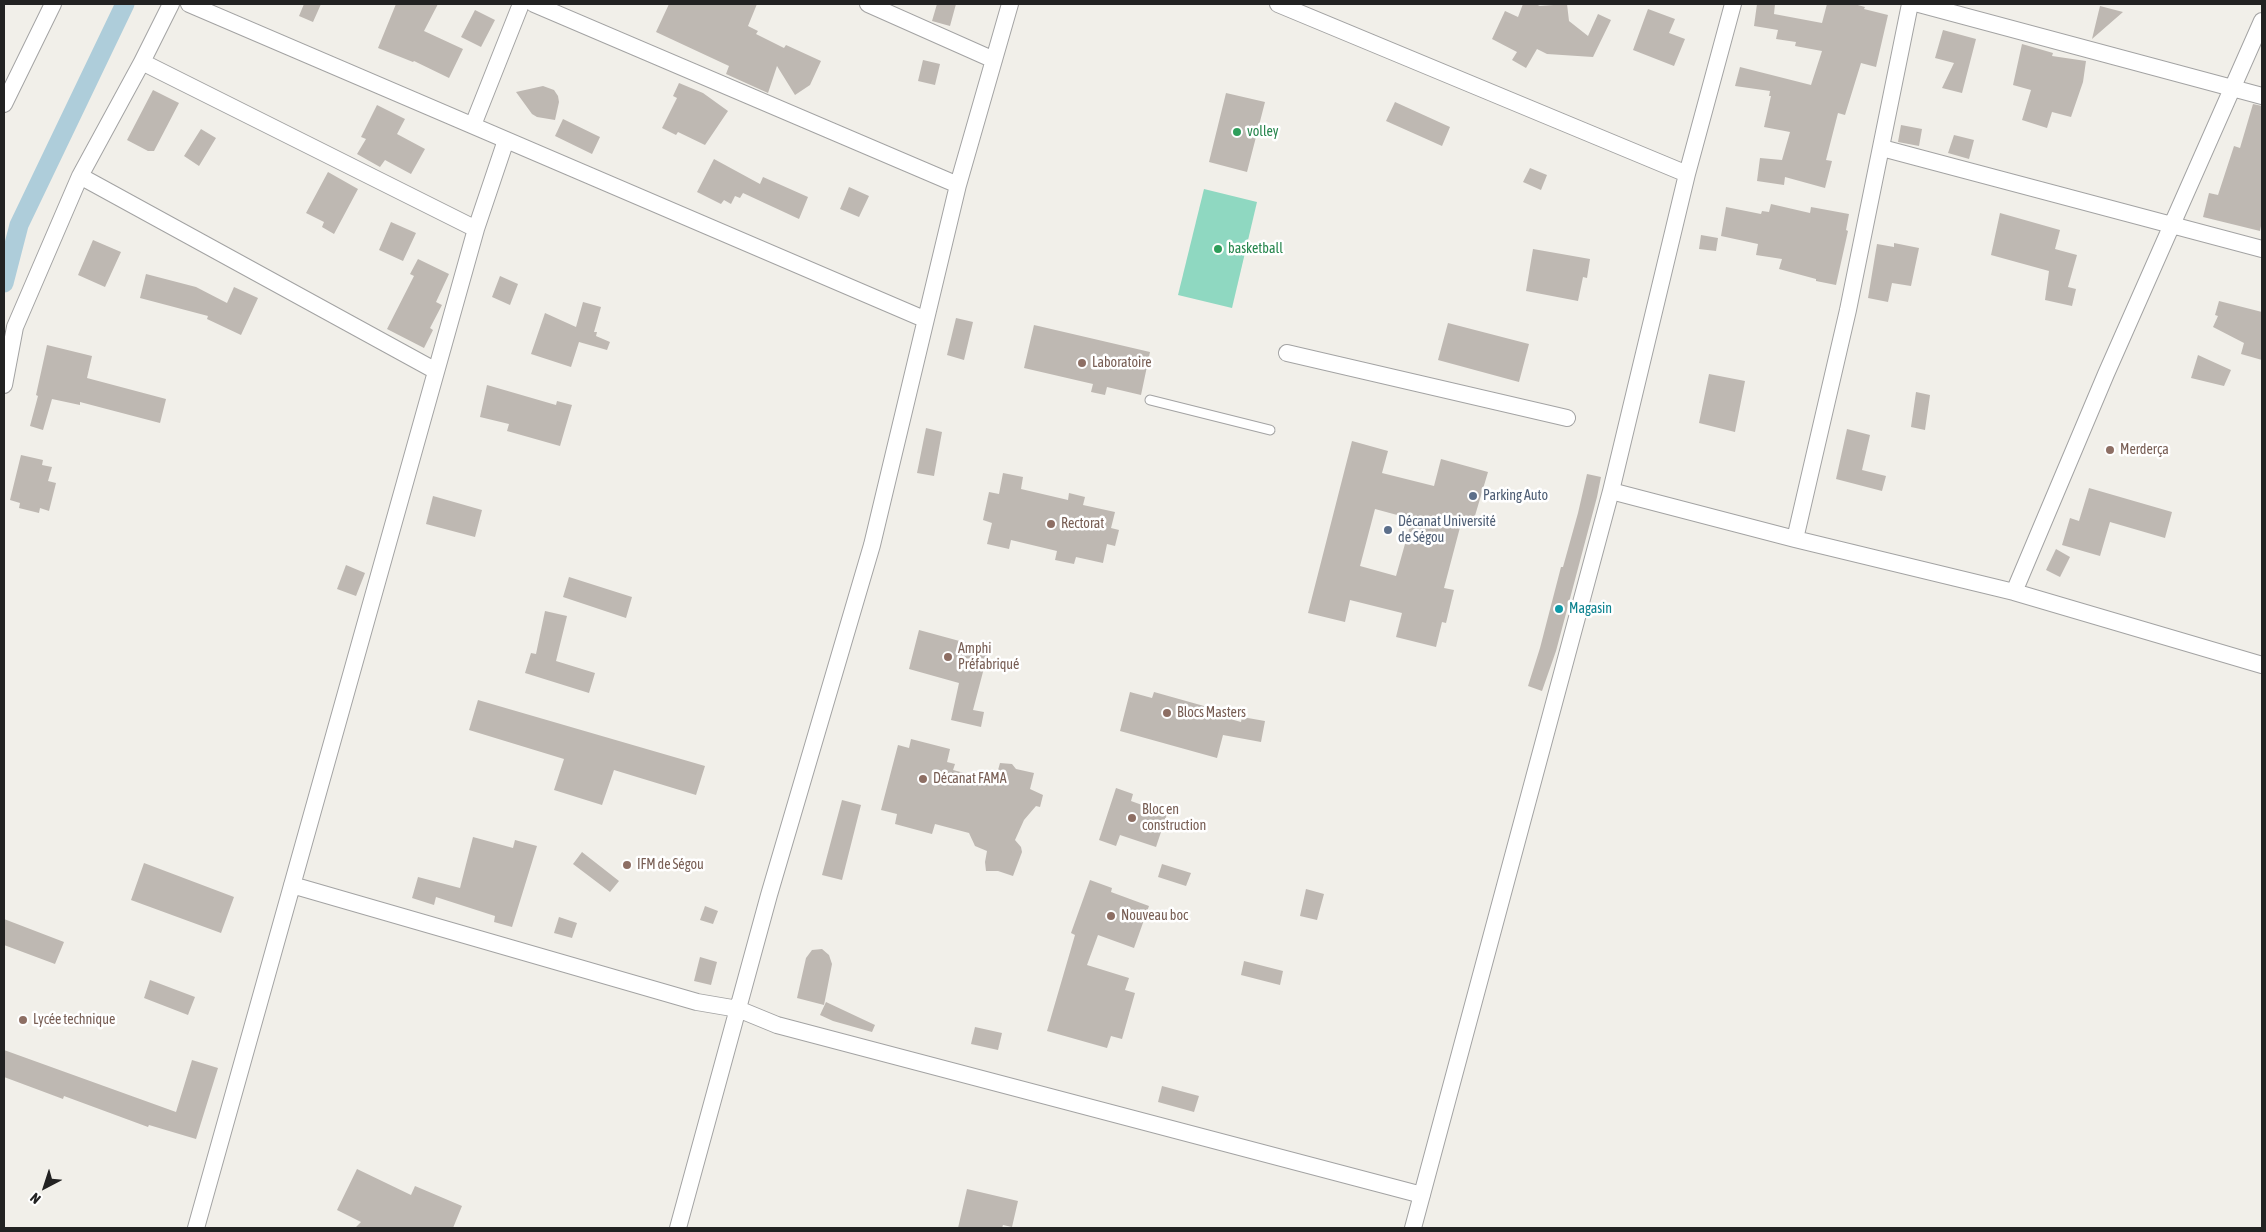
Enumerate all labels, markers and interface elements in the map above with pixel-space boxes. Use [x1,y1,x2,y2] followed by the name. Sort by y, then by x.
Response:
[1247,124,1278,140] place label: volley
[1231,126,1243,138] marker: volley
[1228,241,1283,257] place label: basketball
[1212,243,1224,255] marker: basketball
[1092,355,1152,371] place label: Laboratoire
[1076,357,1088,369] marker: Laboratoire
[2120,442,2169,458] place label: Merderça
[2104,444,2116,456] marker: Merderça
[1483,488,1548,504] place label: Parking Auto
[1467,490,1479,502] marker: Parking Auto
[1398,514,1496,546] place label: Décanat Université de Ségou
[1061,516,1104,532] place label: Rectorat
[1045,518,1057,530] marker: Rectorat
[1382,524,1394,536] marker: Décanat Université de Ségou
[1569,601,1612,617] place label: Magasin
[1553,603,1565,615] marker: Magasin
[958,641,1019,674] place label: Amphi Préfabriqué
[942,651,954,663] marker: Amphi Préfabriqué
[1177,705,1246,721] place label: Blocs Masters
[1161,707,1173,719] marker: Blocs Masters
[933,771,1007,787] place label: Décanat FAMA
[917,773,929,785] marker: Décanat FAMA
[1142,802,1206,834] place label: Bloc en construction
[1126,812,1138,824] marker: Bloc en construction
[637,857,704,873] place label: IFM de Ségou
[621,859,633,871] marker: IFM de Ségou
[1121,908,1188,924] place label: Nouveau boc
[1105,910,1117,922] marker: Nouveau boc
[33,1012,115,1028] place label: Lycée technique
[17,1014,29,1026] marker: Lycée technique
[20,1162,70,1212] north arrow
[27,1190,44,1207] text: N

